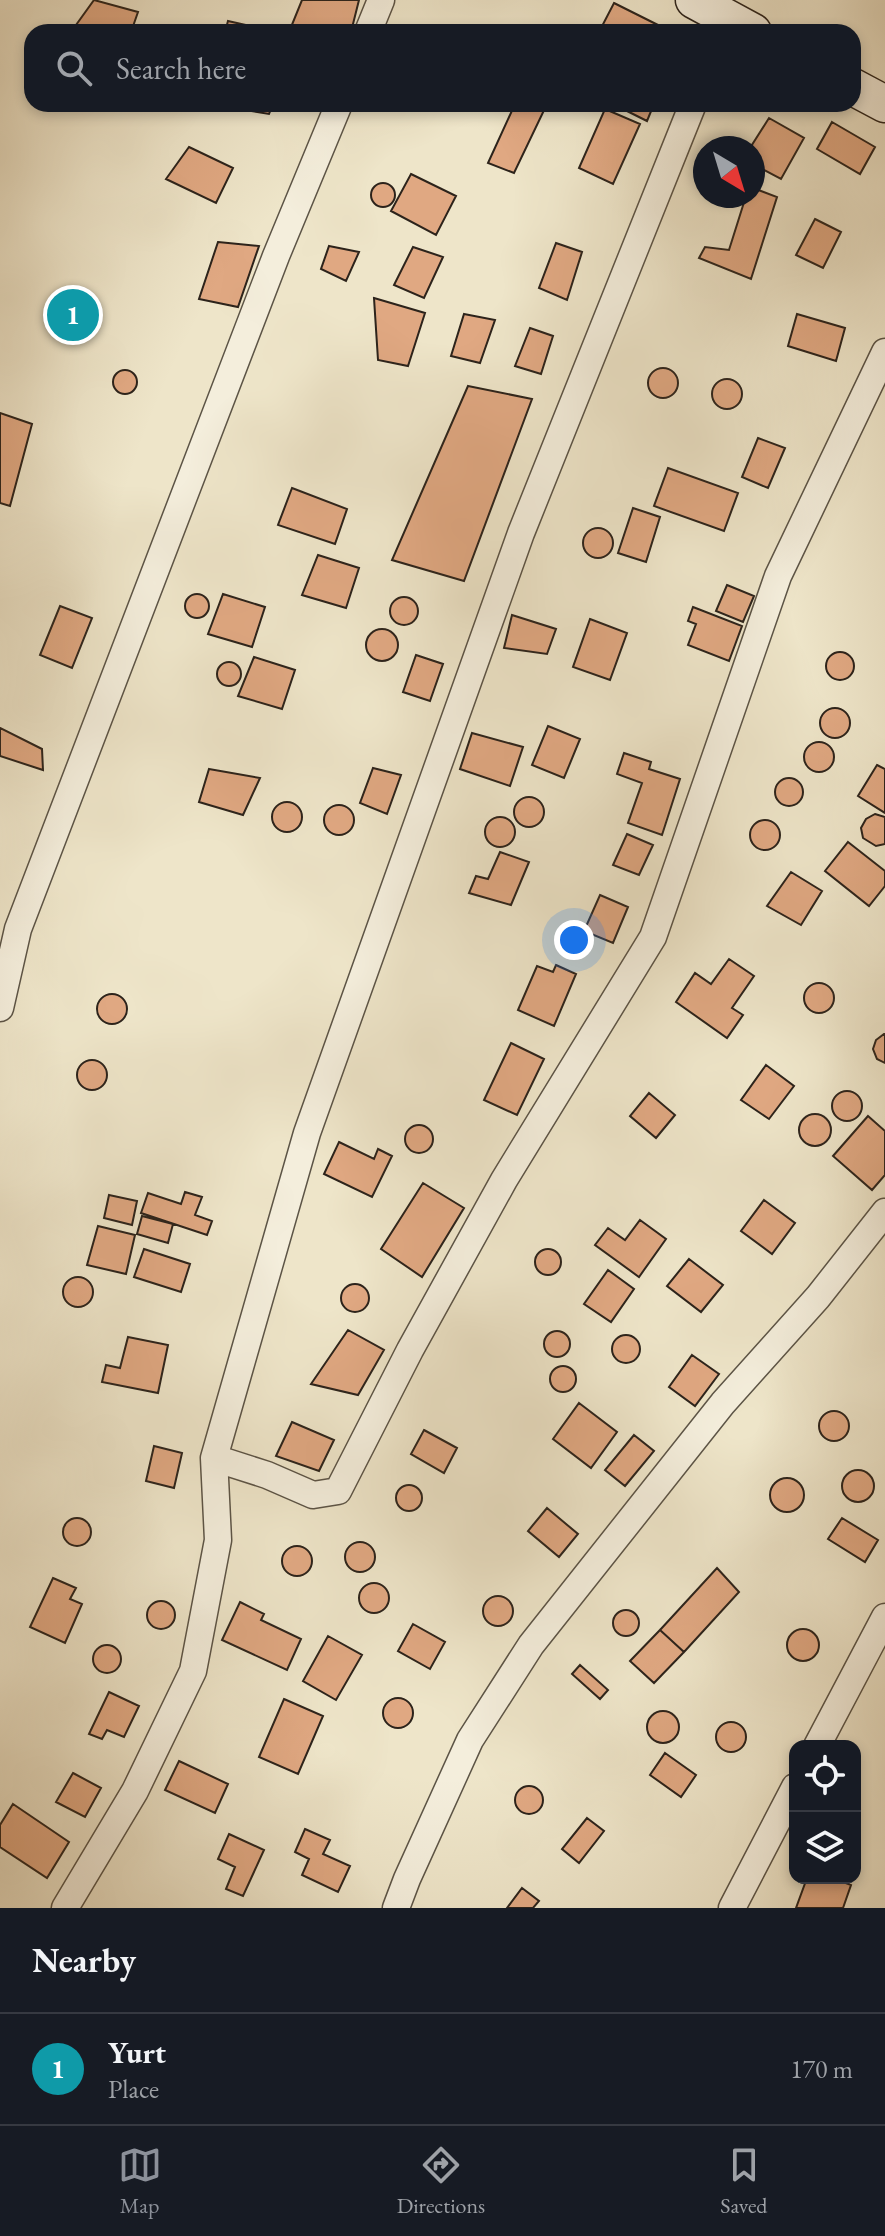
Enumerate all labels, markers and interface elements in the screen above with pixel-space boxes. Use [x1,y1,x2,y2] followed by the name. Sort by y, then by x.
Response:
[24,24,861,112] search box
[52,46,96,90] icon: search
[116,49,246,88] text: Search here
[693,136,765,208] north arrow
[47,285,99,345] pin: 1
[554,920,594,960] your location
[789,1740,861,1884] map controls
[789,1740,861,1812] button: locate
[789,1812,861,1884] button: layers
[32,1938,136,1982] text: Nearby
[108,2033,166,2072] text: Yurt
[51,2052,65,2086] text: 1
[790,2052,853,2086] text: 170 m
[108,2072,159,2106] text: Place
[118,2143,162,2220] tab: Map
[397,2143,485,2220] tab: Directions
[720,2143,767,2220] tab: Saved

